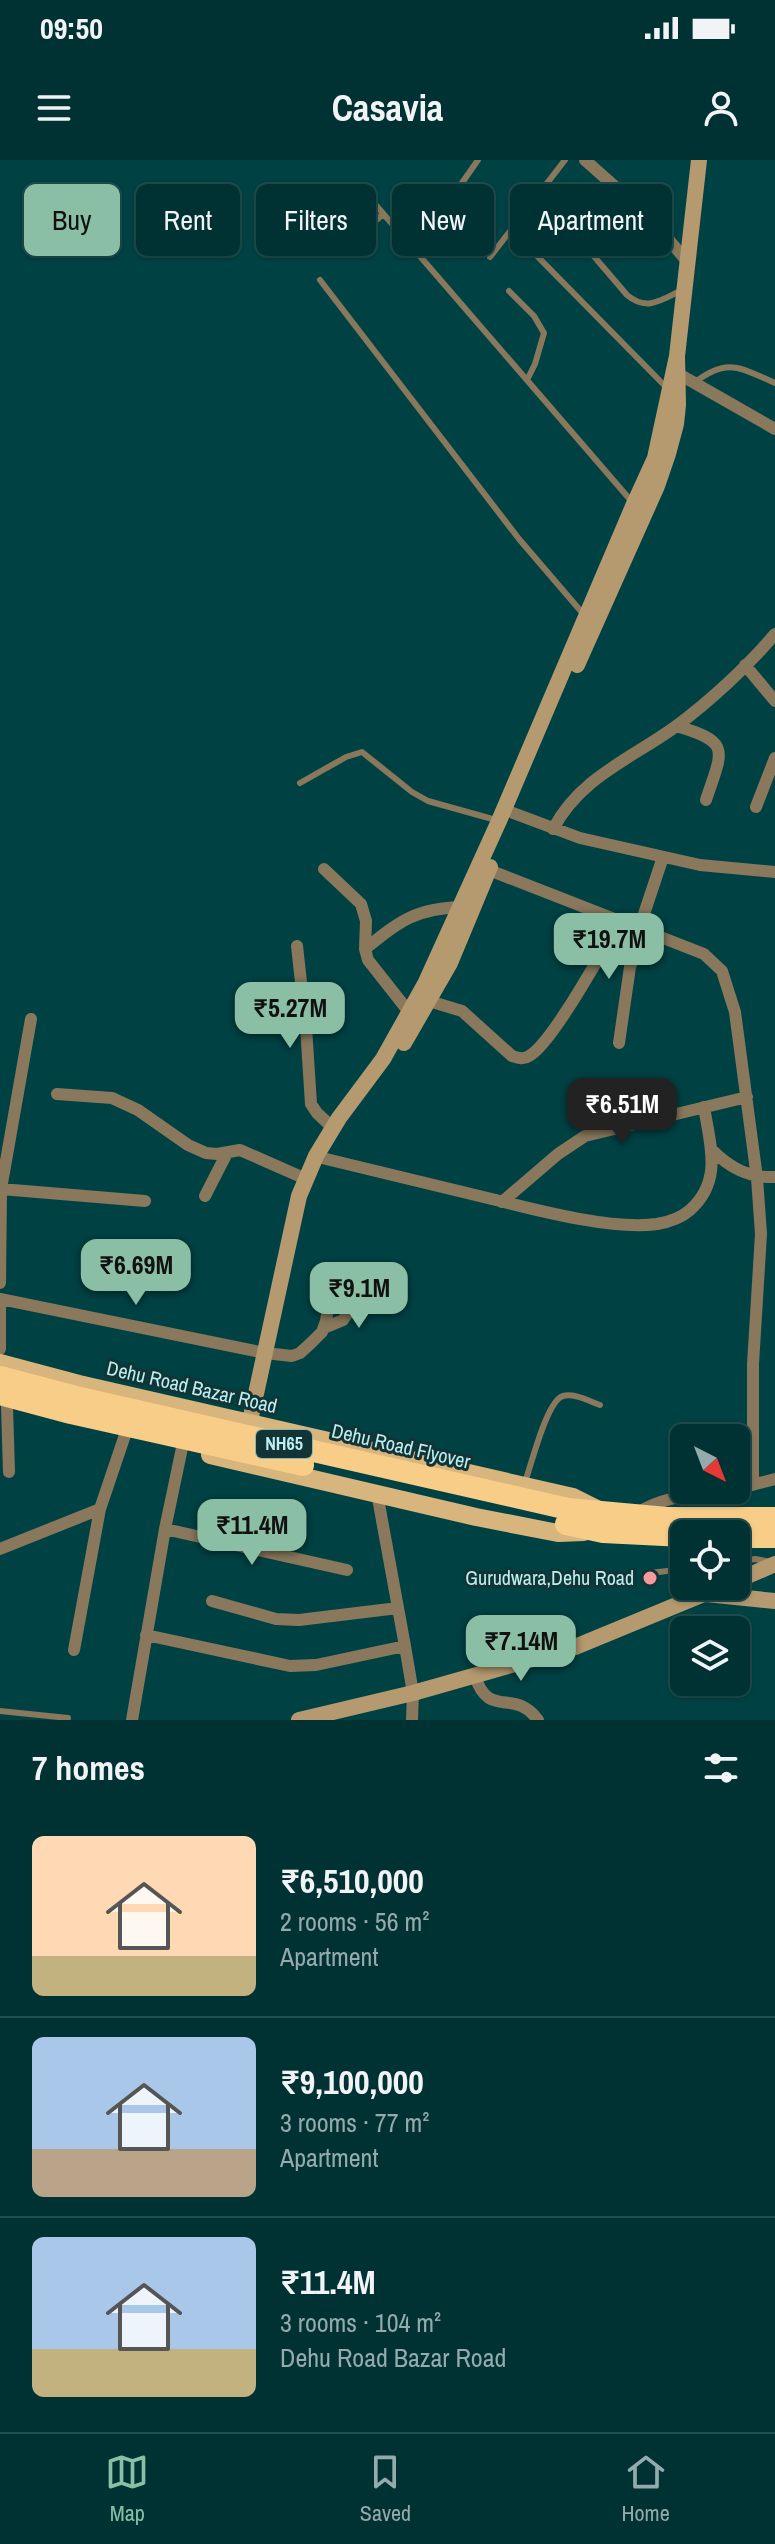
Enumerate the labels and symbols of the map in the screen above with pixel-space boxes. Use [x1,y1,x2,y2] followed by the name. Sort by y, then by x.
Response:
[544,913,674,981] pin: ₹19.7M
[225,982,355,1050] pin: ₹5.27M
[557,1078,687,1146] pin: ₹6.51M
[71,1239,201,1307] pin: ₹6.69M
[303,1262,415,1330] pin: ₹9.1M
[104,1354,280,1419] street label: Dehu Road Bazar Road
[329,1416,474,1475] street label: Dehu Road Flyover
[670,1424,750,1504] north arrow
[256,1430,312,1458] road number: NH65
[187,1499,317,1567] pin: ₹11.4M
[465,1564,634,1591] place label: Gurudwara,Dehu Road
[641,1569,659,1587] marker: Gurudwara,Dehu Road
[456,1615,586,1683] pin: ₹7.14M

